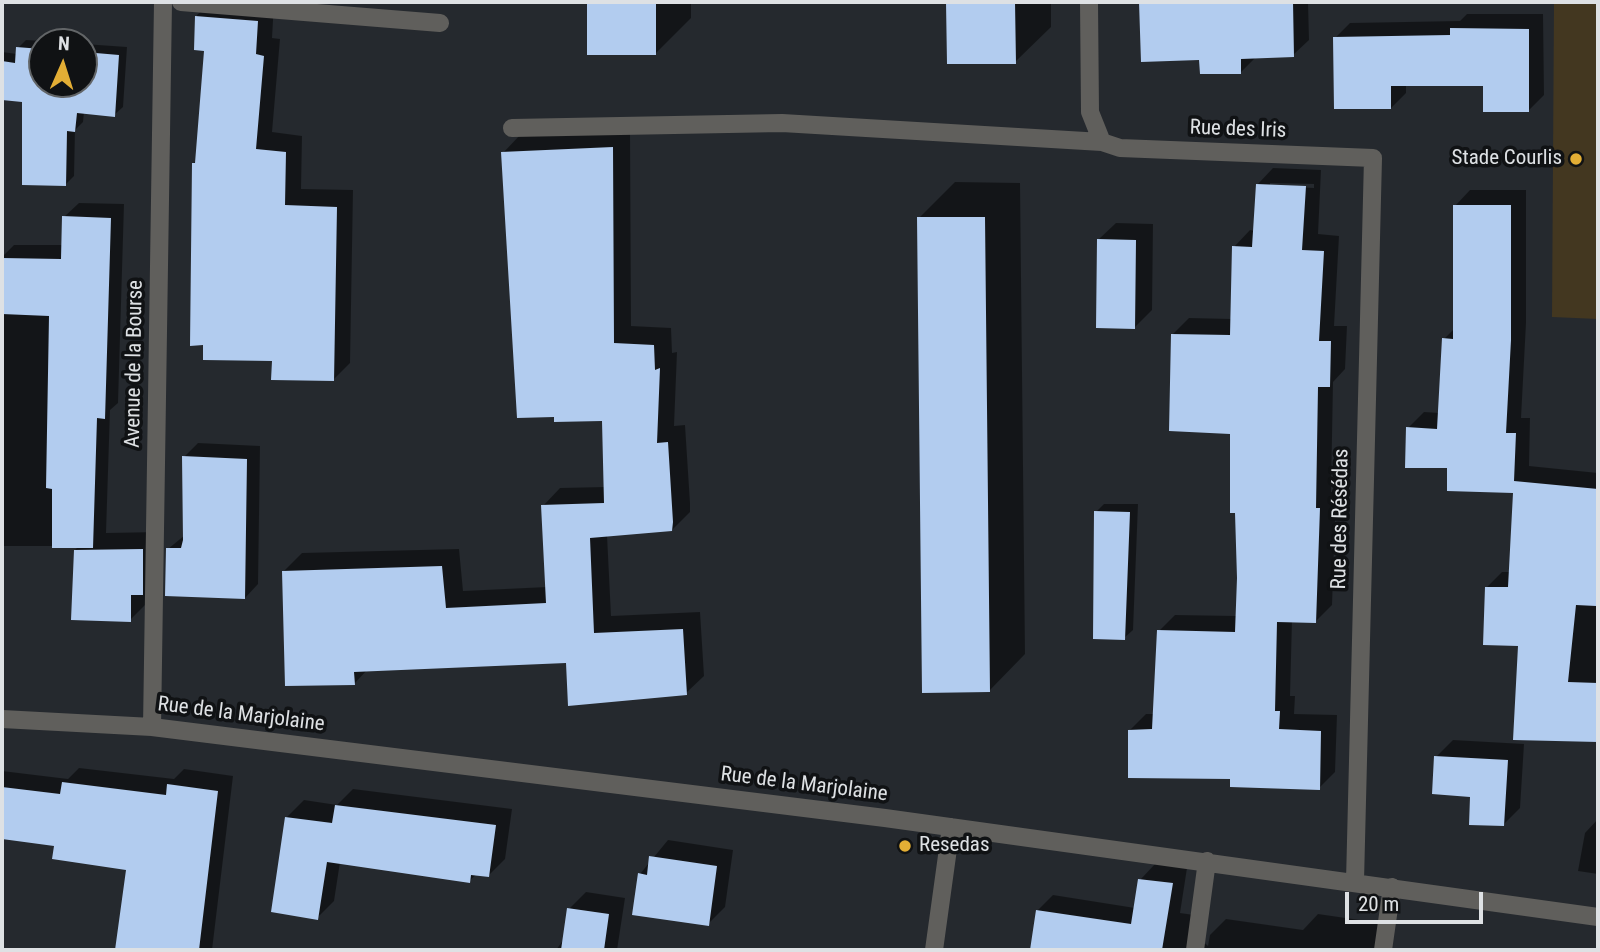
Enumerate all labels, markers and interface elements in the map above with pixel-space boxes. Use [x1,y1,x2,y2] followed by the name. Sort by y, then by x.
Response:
[28,28,98,98] north arrow
[58,32,70,55] text: N
[1189,116,1287,144] street label: Rue des Iris
[1452,146,1562,172] place label: Stade Courlis
[1568,151,1584,167] marker: Stade Courlis
[121,280,149,448] street label: Avenue de la Bourse
[1327,448,1355,590] street label: Rue des Résédas
[156,692,326,738] street label: Rue de la Marjolaine
[719,762,889,808] street label: Rue de la Marjolaine
[919,833,989,859] place label: Resedas
[897,838,913,854] marker: Resedas
[1348,878,1486,922] scale bar
[1358,892,1399,916] text: 20 m

